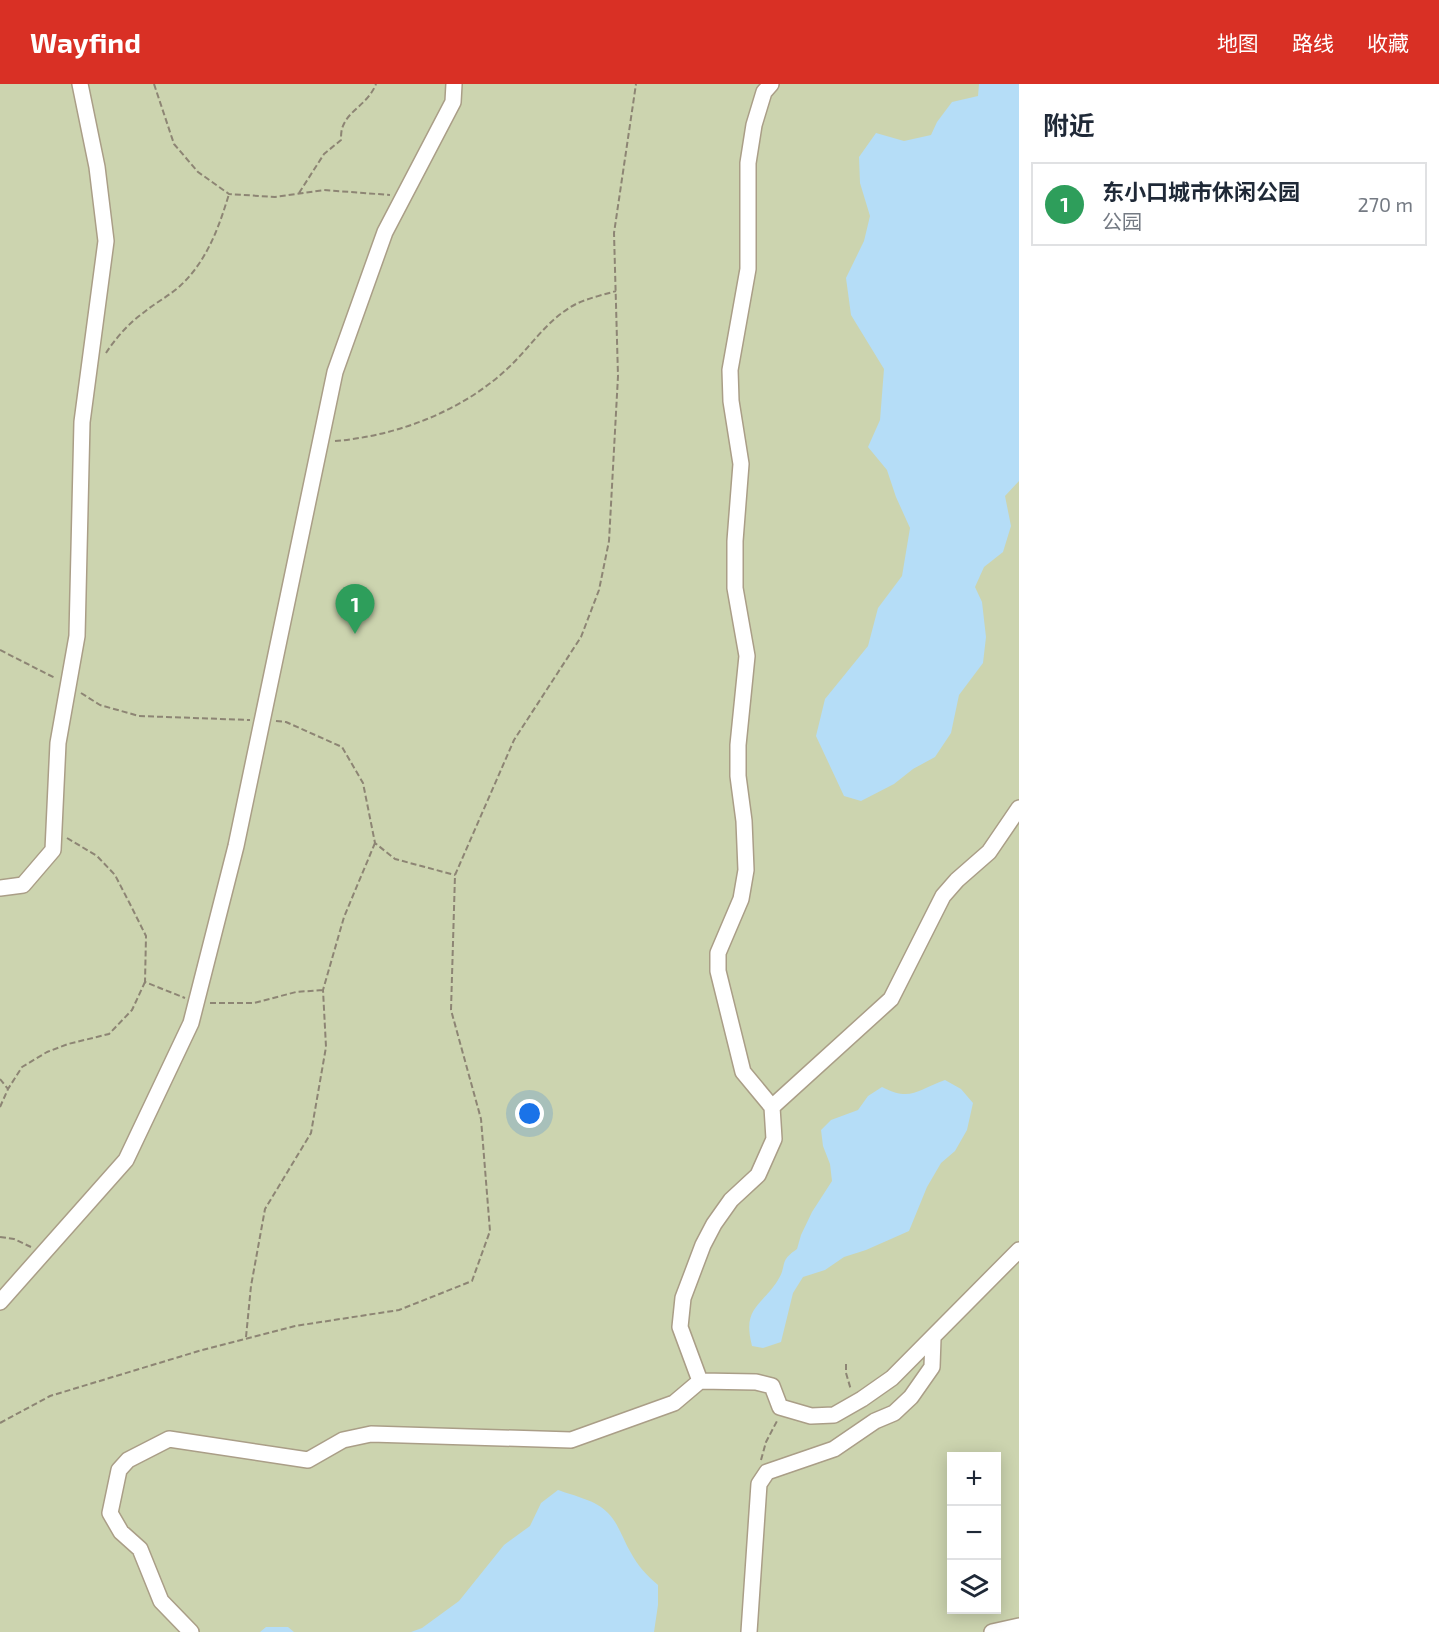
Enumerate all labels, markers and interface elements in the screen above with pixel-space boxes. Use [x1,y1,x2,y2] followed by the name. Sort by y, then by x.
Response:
[30,25,141,59] text: Wayfind
[1217,30,1259,55] text: 地图
[1292,30,1334,55] text: 路线
[1367,30,1409,55] text: 收藏
[1043,109,1095,140] text: 附近
[1102,178,1300,204] text: 东小口城市休闲公园
[1060,192,1069,216] text: 1
[1357,192,1413,216] text: 270 m
[1102,209,1142,233] text: 公园
[336,584,374,634] pin: 1
[515,1099,544,1128] your location
[947,1452,1001,1614] map controls
[947,1452,1001,1506] button: +
[947,1506,1001,1560] button: −
[947,1560,1001,1614] button: layers

